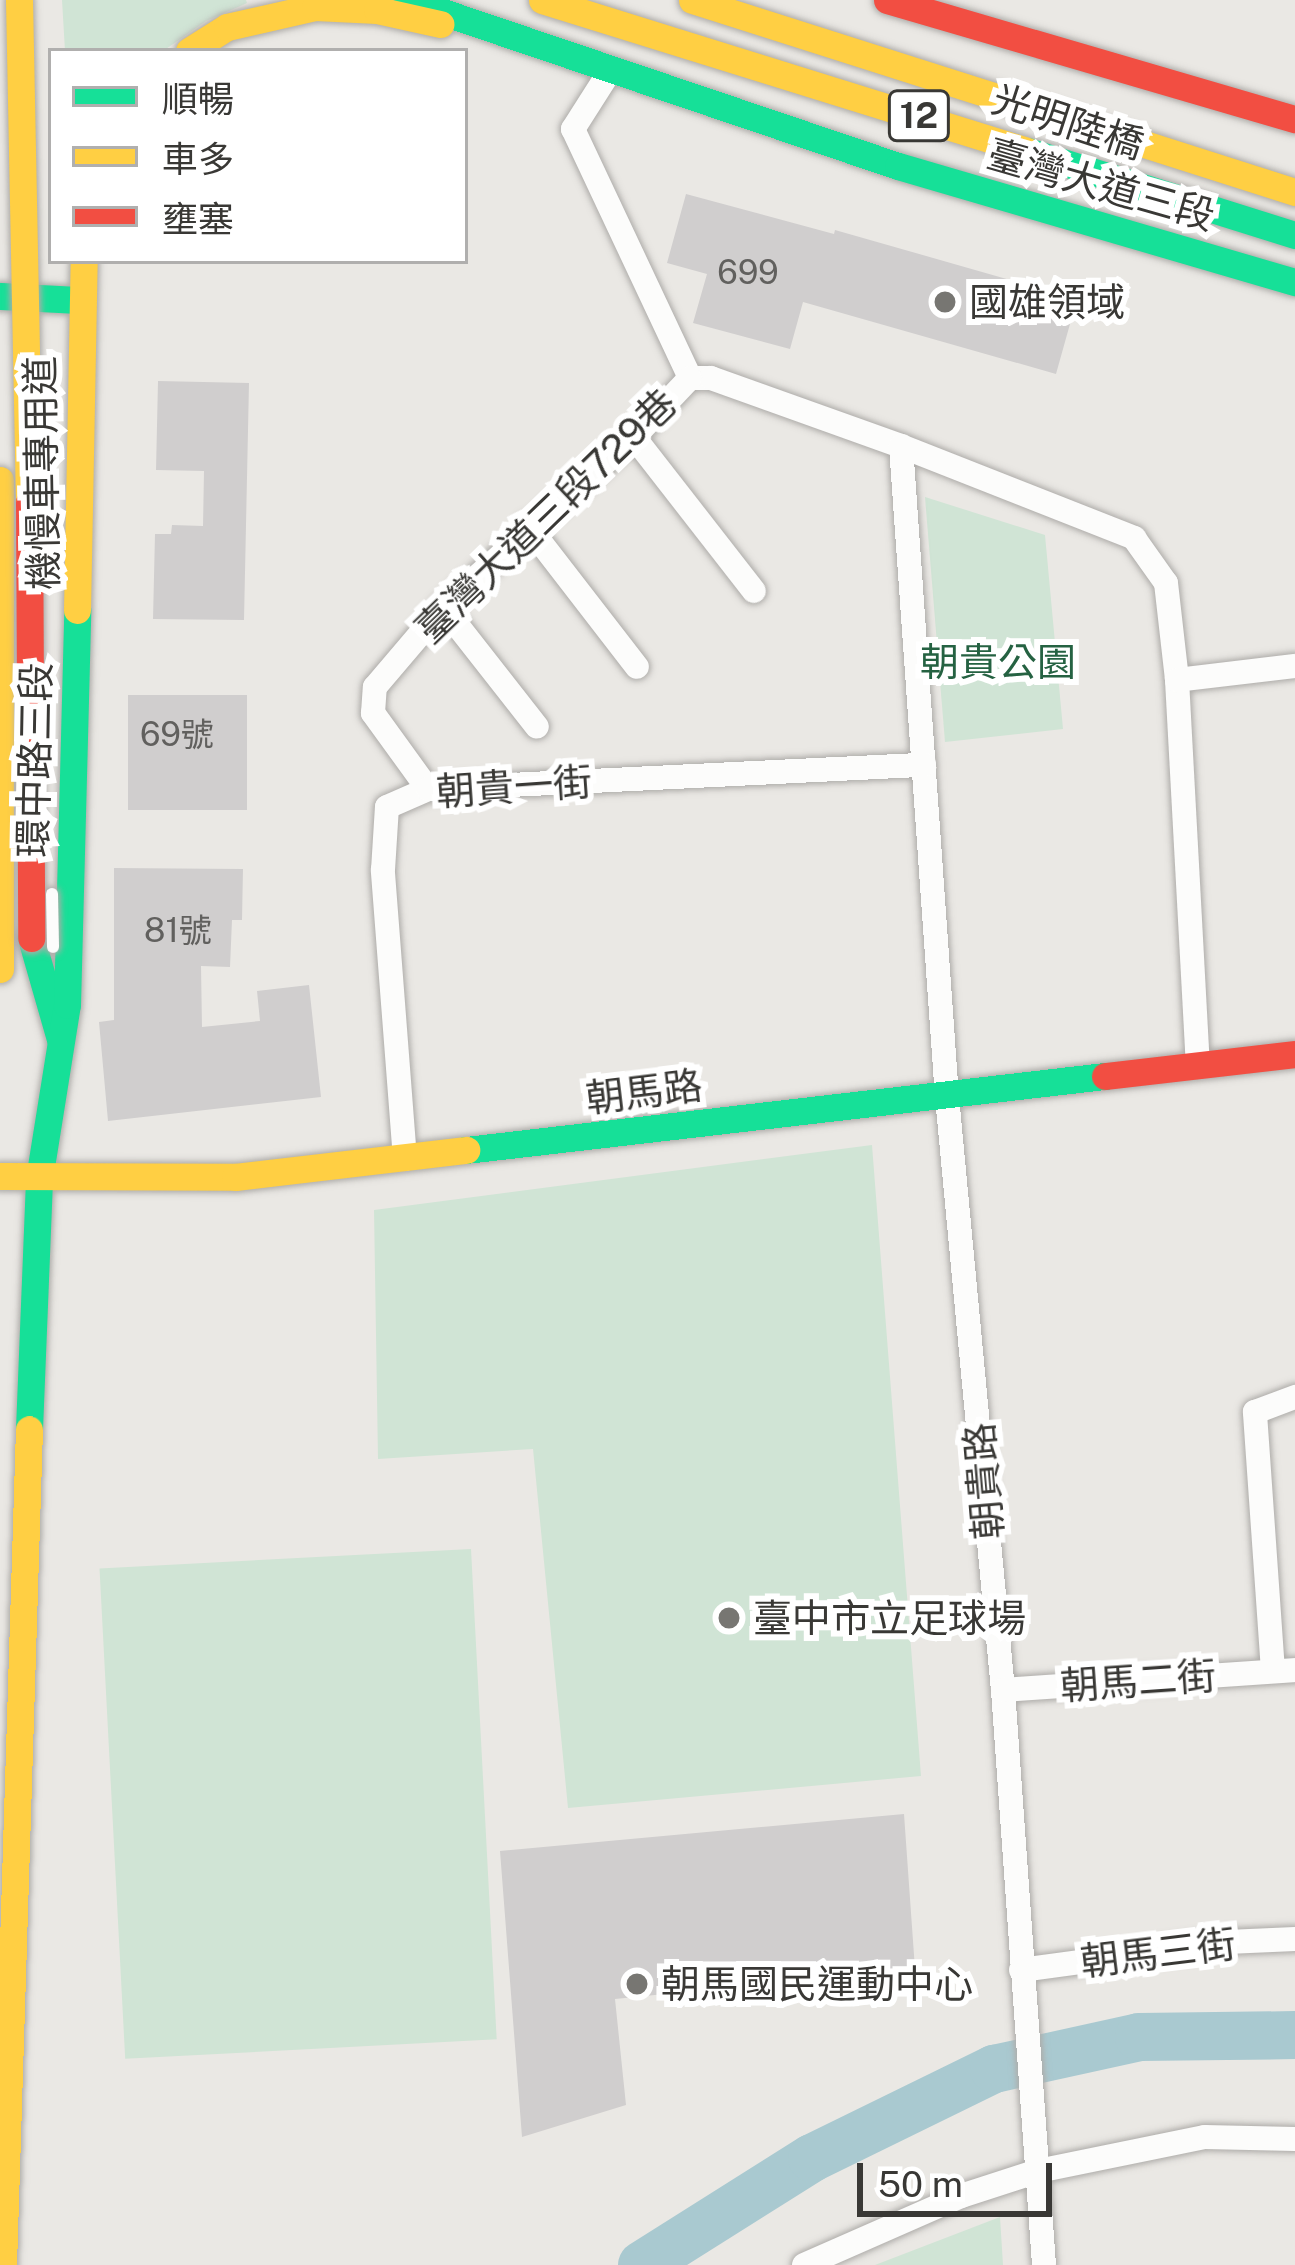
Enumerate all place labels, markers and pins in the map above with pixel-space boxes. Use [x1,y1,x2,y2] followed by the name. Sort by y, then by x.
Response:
[969,279,1125,325] place label: 國雄領域
[932,289,958,315] marker: 國雄領域
[753,1595,1026,1641] place label: 臺中市立足球場
[716,1605,742,1631] marker: 臺中市立足球場
[661,1961,973,2007] place label: 朝馬國民運動中心
[624,1971,650,1997] marker: 朝馬國民運動中心

